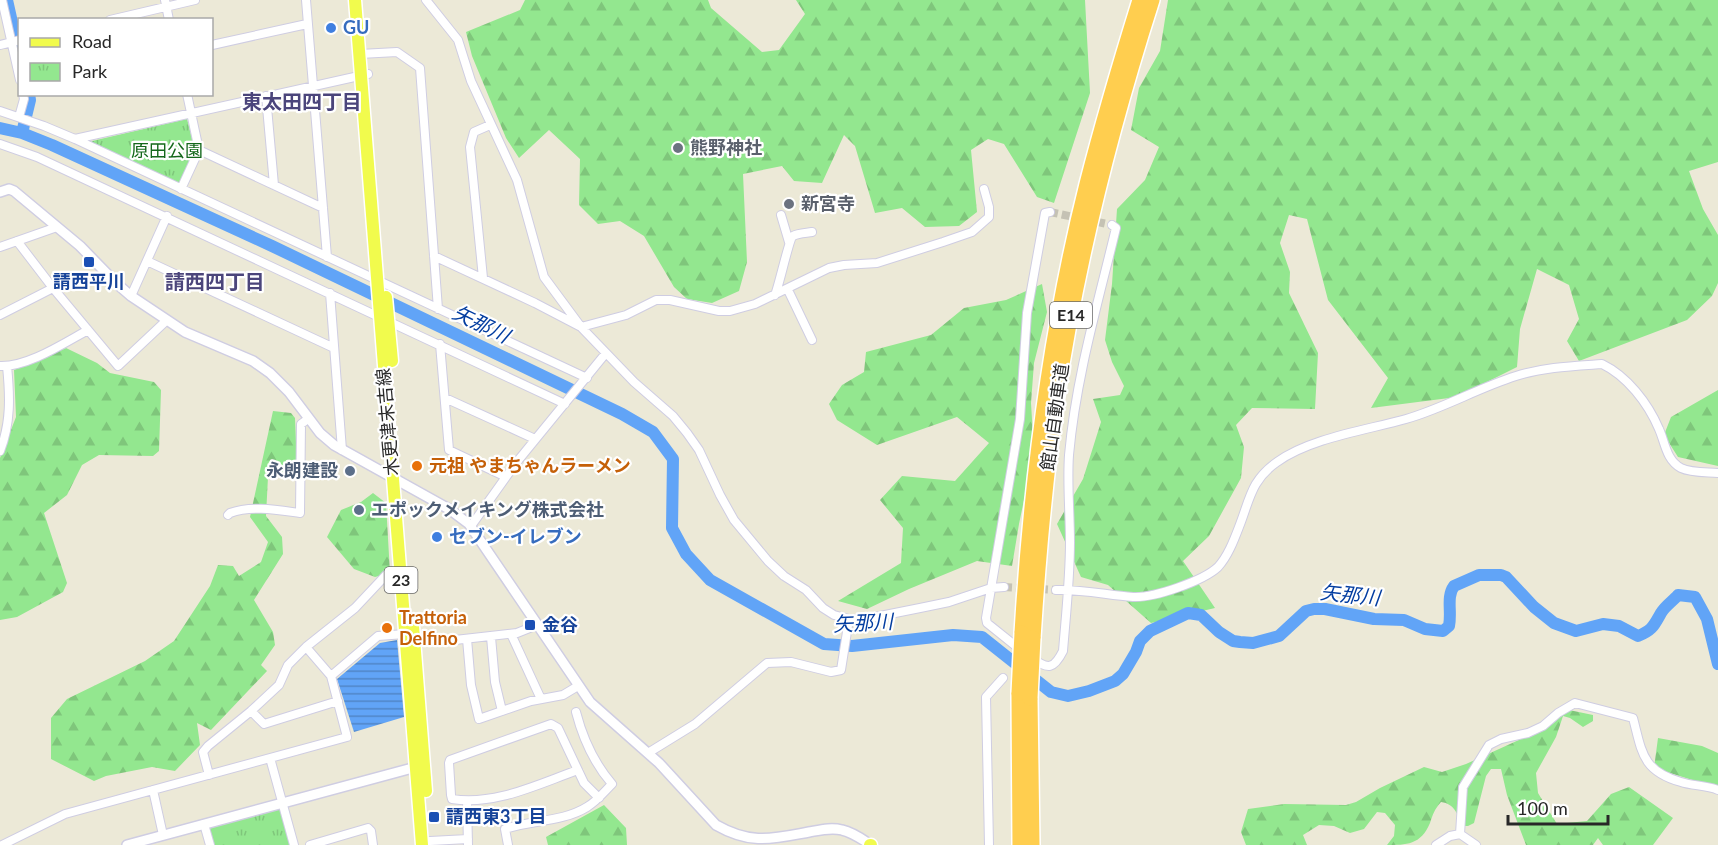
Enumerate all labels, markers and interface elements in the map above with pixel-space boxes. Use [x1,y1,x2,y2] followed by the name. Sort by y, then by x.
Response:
[343,16,369,38] place label: GU
[18,18,213,96] legend
[324,21,338,35] marker: GU
[72,30,112,52] text: Road
[72,60,108,82] text: Park
[242,89,362,113] district label: 東太田四丁目
[690,136,762,158] place label: 熊野神社
[131,139,203,161] park label: 原田公園
[671,141,685,155] marker: 熊野神社
[801,192,855,214] place label: 新宮寺
[782,197,796,211] marker: 新宮寺
[82,255,96,269] marker: 請西平川
[165,269,265,293] district label: 請西四丁目
[53,270,125,292] place label: 請西平川
[449,299,515,348] water label: 矢那川
[1050,302,1092,328] road number: E14
[1036,362,1072,472] street label: 館山自動車道
[371,367,403,477] street label: 木更津末吉線
[429,454,631,476] place label: 元祖 やまちゃんラーメン
[266,459,338,481] place label: 永朗建設
[410,459,424,473] marker: 元祖 やまちゃんラーメン
[343,464,357,478] marker: 永朗建設
[371,498,604,520] place label: エポックメイキング株式会社
[352,503,366,517] marker: エポックメイキング株式会社
[449,525,582,547] place label: セブン-イレブン
[430,530,444,544] marker: セブン-イレブン
[384,567,418,593] road number: 23
[1319,579,1383,609] water label: 矢那川
[399,606,467,649] place label: Trattoria Delfino
[832,608,896,636] water label: 矢那川
[542,613,578,635] place label: 金谷
[523,618,537,632] marker: 金谷
[380,621,394,635] marker: Trattoria Delfino
[1508,788,1608,826] scale bar
[1517,797,1568,819] text: 100 m
[446,805,546,827] place label: 請西東3丁目
[427,810,441,824] marker: 請西東3丁目

